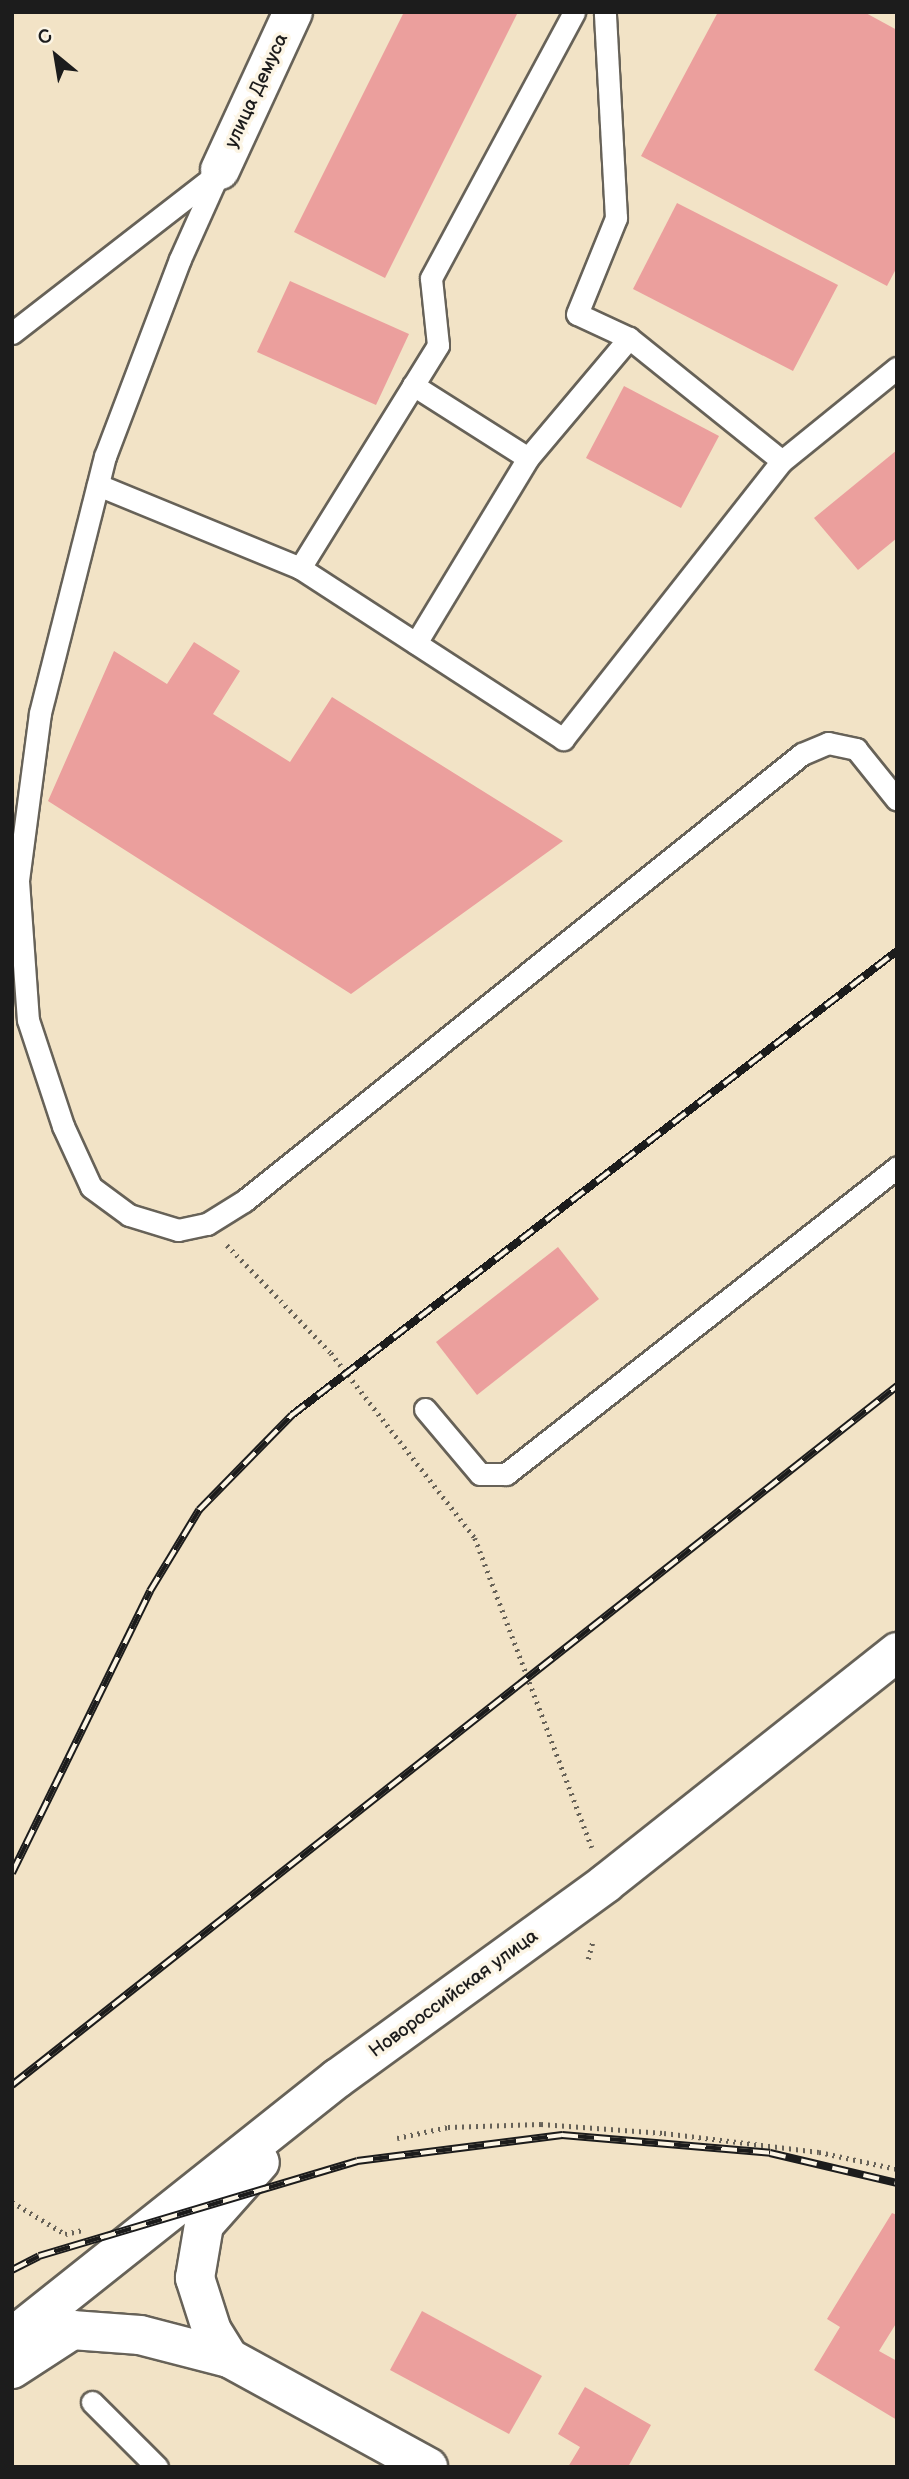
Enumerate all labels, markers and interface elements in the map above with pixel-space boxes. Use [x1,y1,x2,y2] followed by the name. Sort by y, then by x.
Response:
[21,21,91,91] north arrow
[34,24,57,51] text: С
[221,30,293,152] street label: улица Демуса
[365,1925,543,2063] street label: Новороссийская улица

